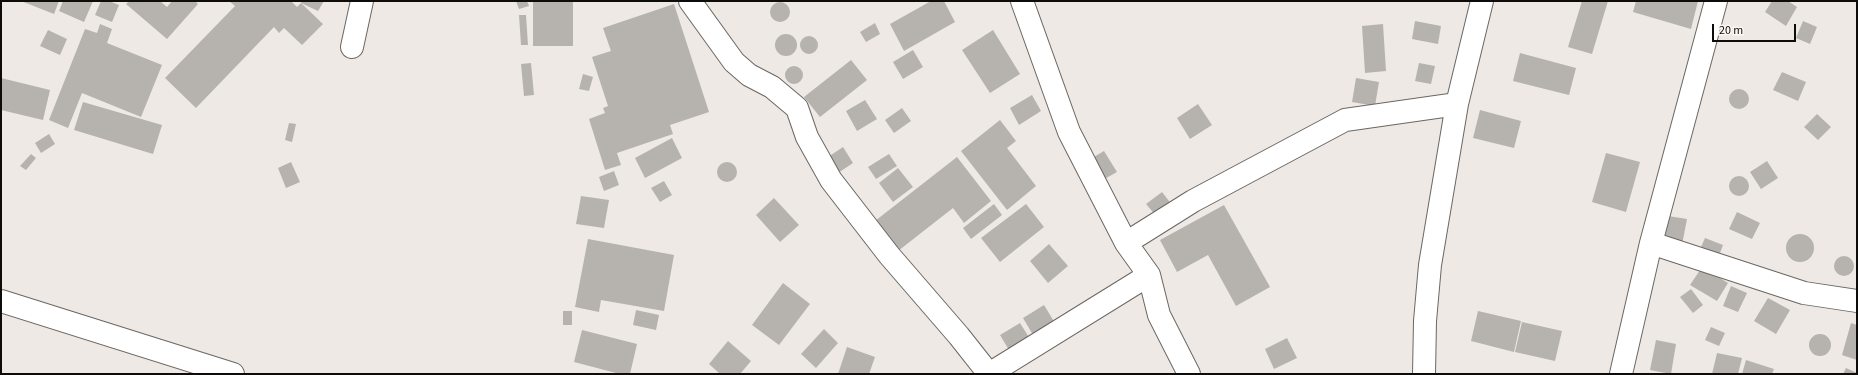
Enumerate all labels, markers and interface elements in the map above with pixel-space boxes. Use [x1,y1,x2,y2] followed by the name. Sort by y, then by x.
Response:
[1714,16,1798,42] scale bar
[1719,22,1743,39] text: 20 m

